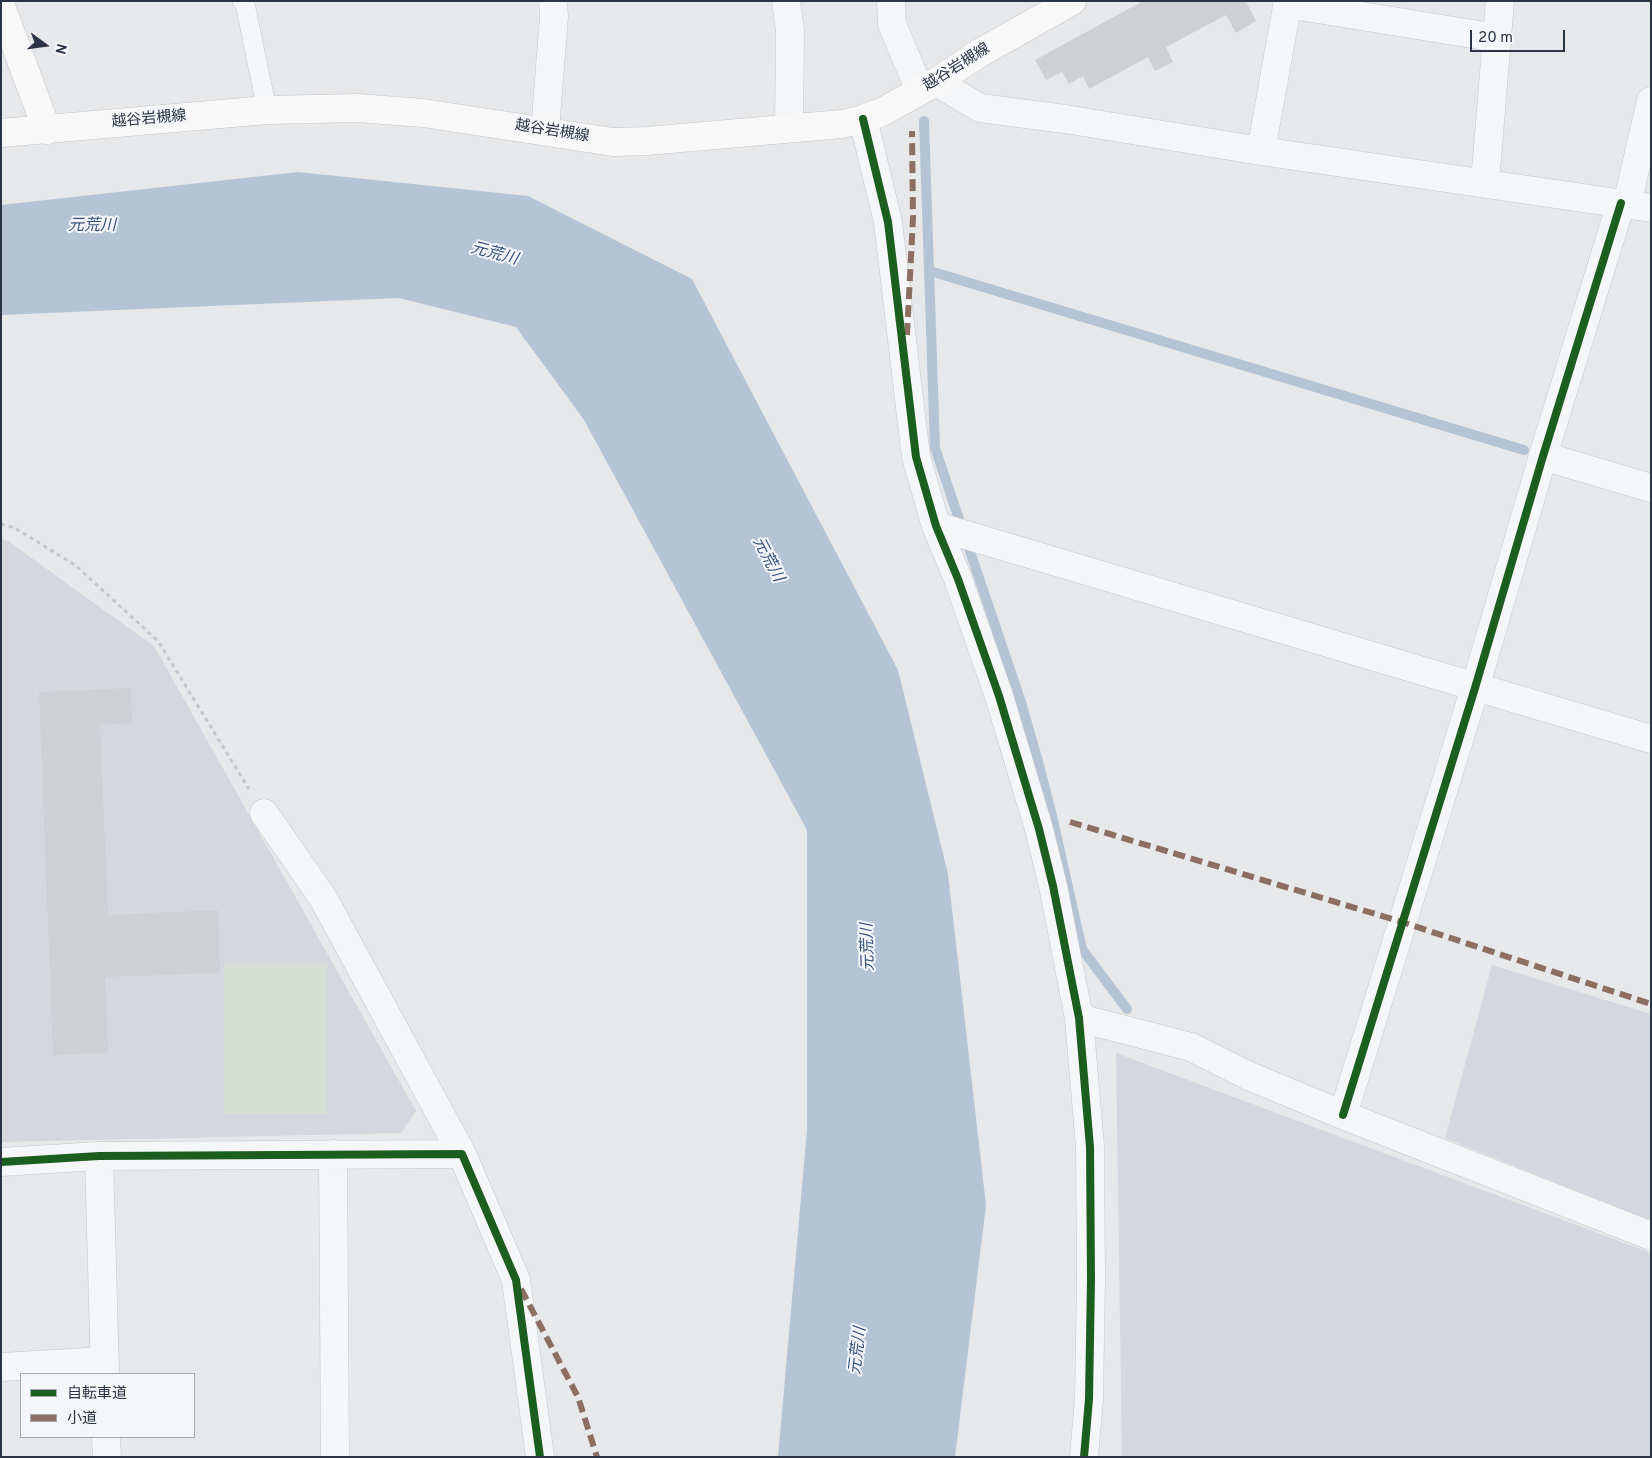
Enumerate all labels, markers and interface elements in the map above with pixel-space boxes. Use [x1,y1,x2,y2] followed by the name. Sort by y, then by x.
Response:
[20,20,70,70] north arrow
[1472,20,1567,52] scale bar
[1478,29,1513,48] text: 20 m
[920,40,994,96] street label: 越谷岩槻線
[51,42,70,56] text: N
[111,108,187,132] street label: 越谷岩槻線
[514,117,590,147] street label: 越谷岩槻線
[68,217,116,237] water label: 元荒川
[468,240,520,270] water label: 元荒川
[747,534,787,586] water label: 元荒川
[859,923,879,971] water label: 元荒川
[847,1326,871,1376] water label: 元荒川
[20,1373,195,1438] legend
[67,1385,127,1404] text: 自転車道
[67,1410,97,1429] text: 小道

